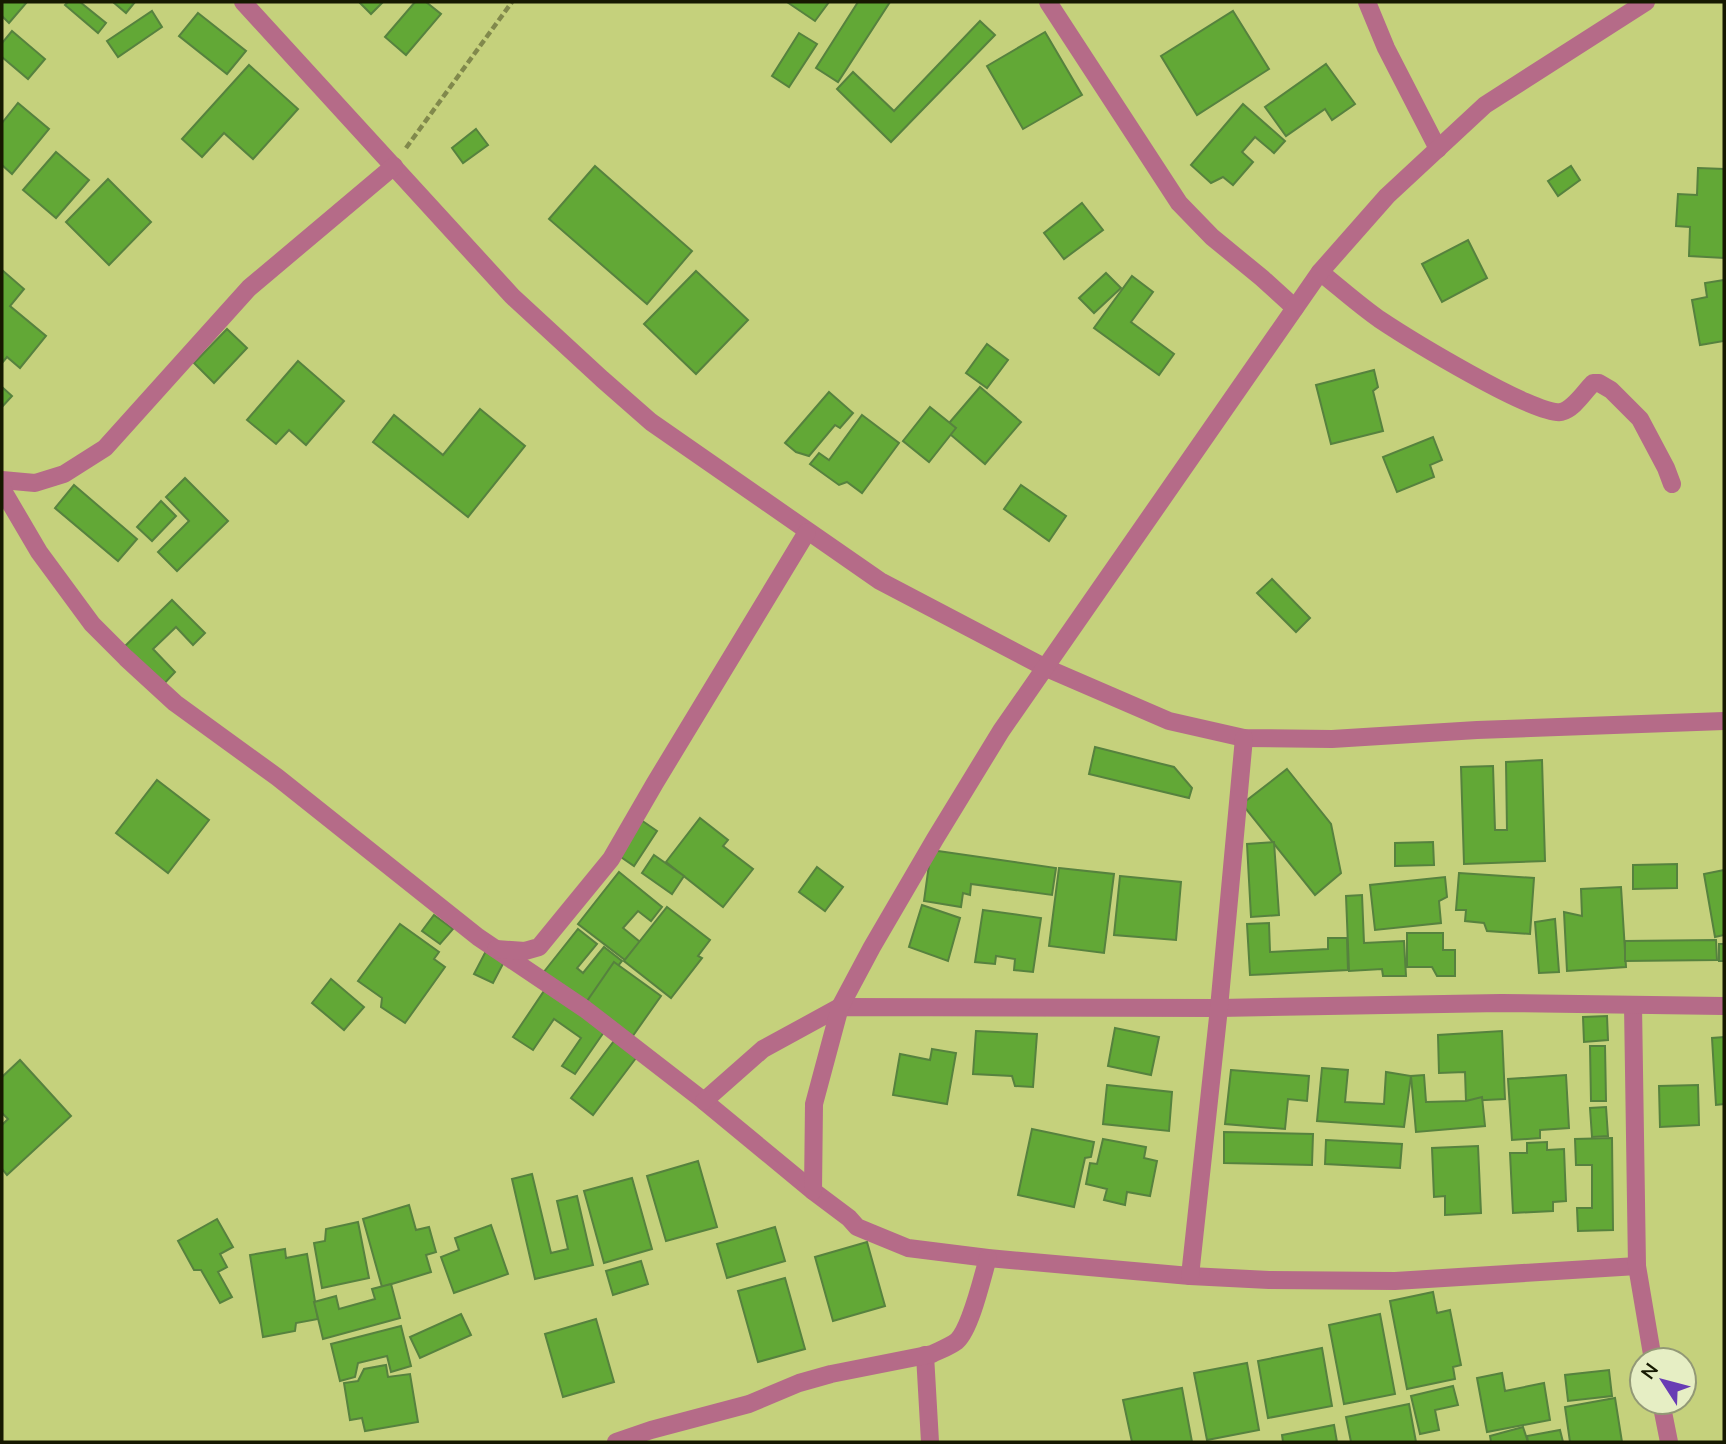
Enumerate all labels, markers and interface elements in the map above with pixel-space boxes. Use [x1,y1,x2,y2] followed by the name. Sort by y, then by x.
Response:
[1628,1346,1698,1416] north arrow
[1635,1358,1665,1385] text: N

